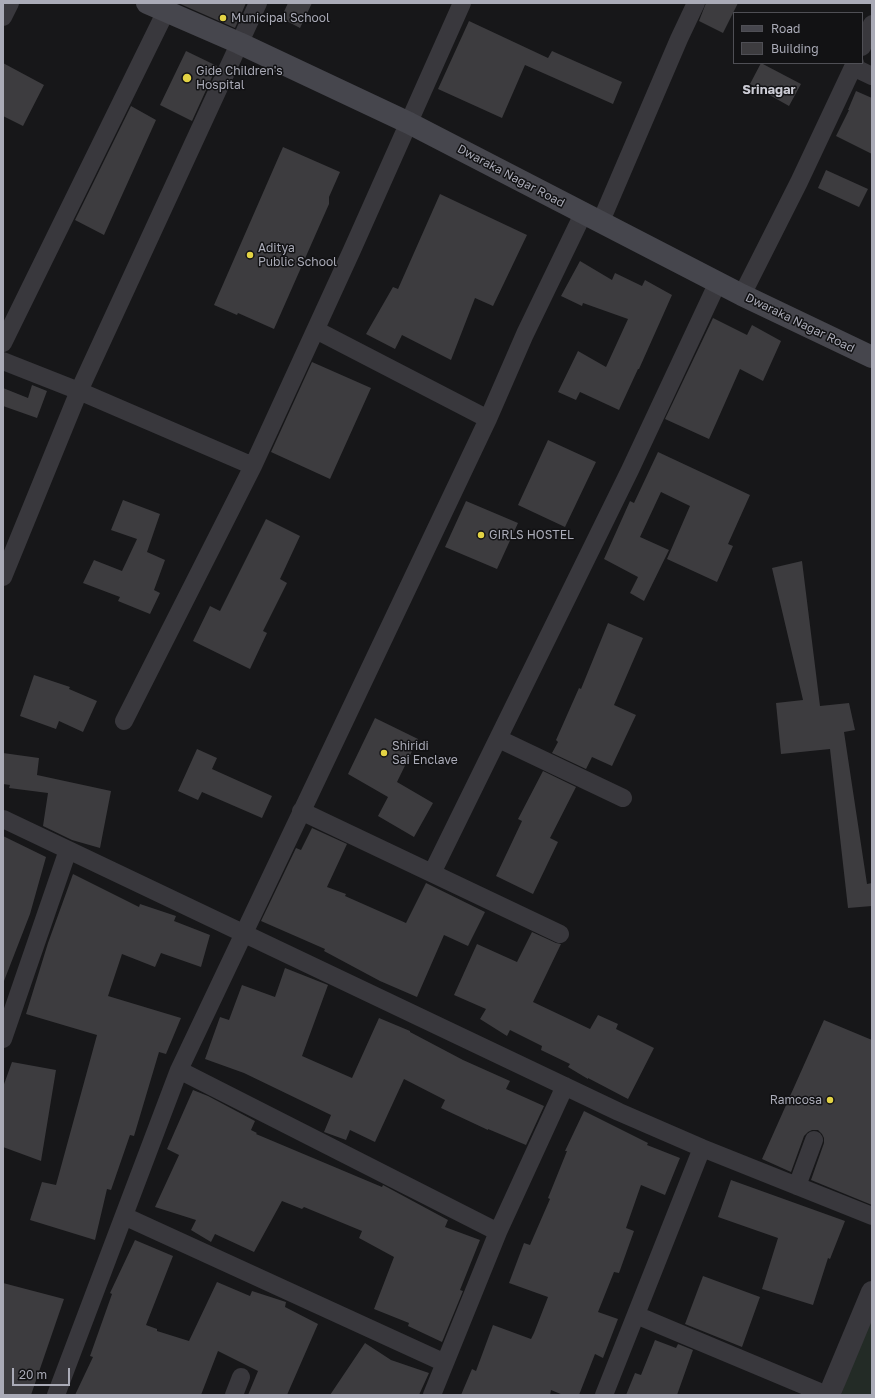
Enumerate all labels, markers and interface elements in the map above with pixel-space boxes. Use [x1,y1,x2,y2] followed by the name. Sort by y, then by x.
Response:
[231,11,330,25] place label: Municipal School
[733,12,863,64] legend
[218,13,228,23] marker: Municipal School
[771,21,800,36] text: Road
[771,41,819,56] text: Building
[196,64,283,92] place label: Gide Children's Hospital
[181,72,193,84] marker: Gide Children's Hospital
[742,82,796,98] district label: Srinagar
[455,142,567,210] street label: Dwaraka Nagar Road
[258,241,337,269] place label: Aditya Public School
[245,250,255,260] marker: Aditya Public School
[743,290,857,356] street label: Dwaraka Nagar Road
[489,528,574,542] place label: GIRLS HOSTEL
[476,530,486,540] marker: GIRLS HOSTEL
[392,739,458,767] place label: Shiridi Sai Enclave
[379,748,389,758] marker: Shiridi Sai Enclave
[770,1093,822,1107] place label: Ramcosa
[825,1095,835,1105] marker: Ramcosa
[14,1360,72,1386] scale bar
[19,1367,47,1382] text: 20 m

